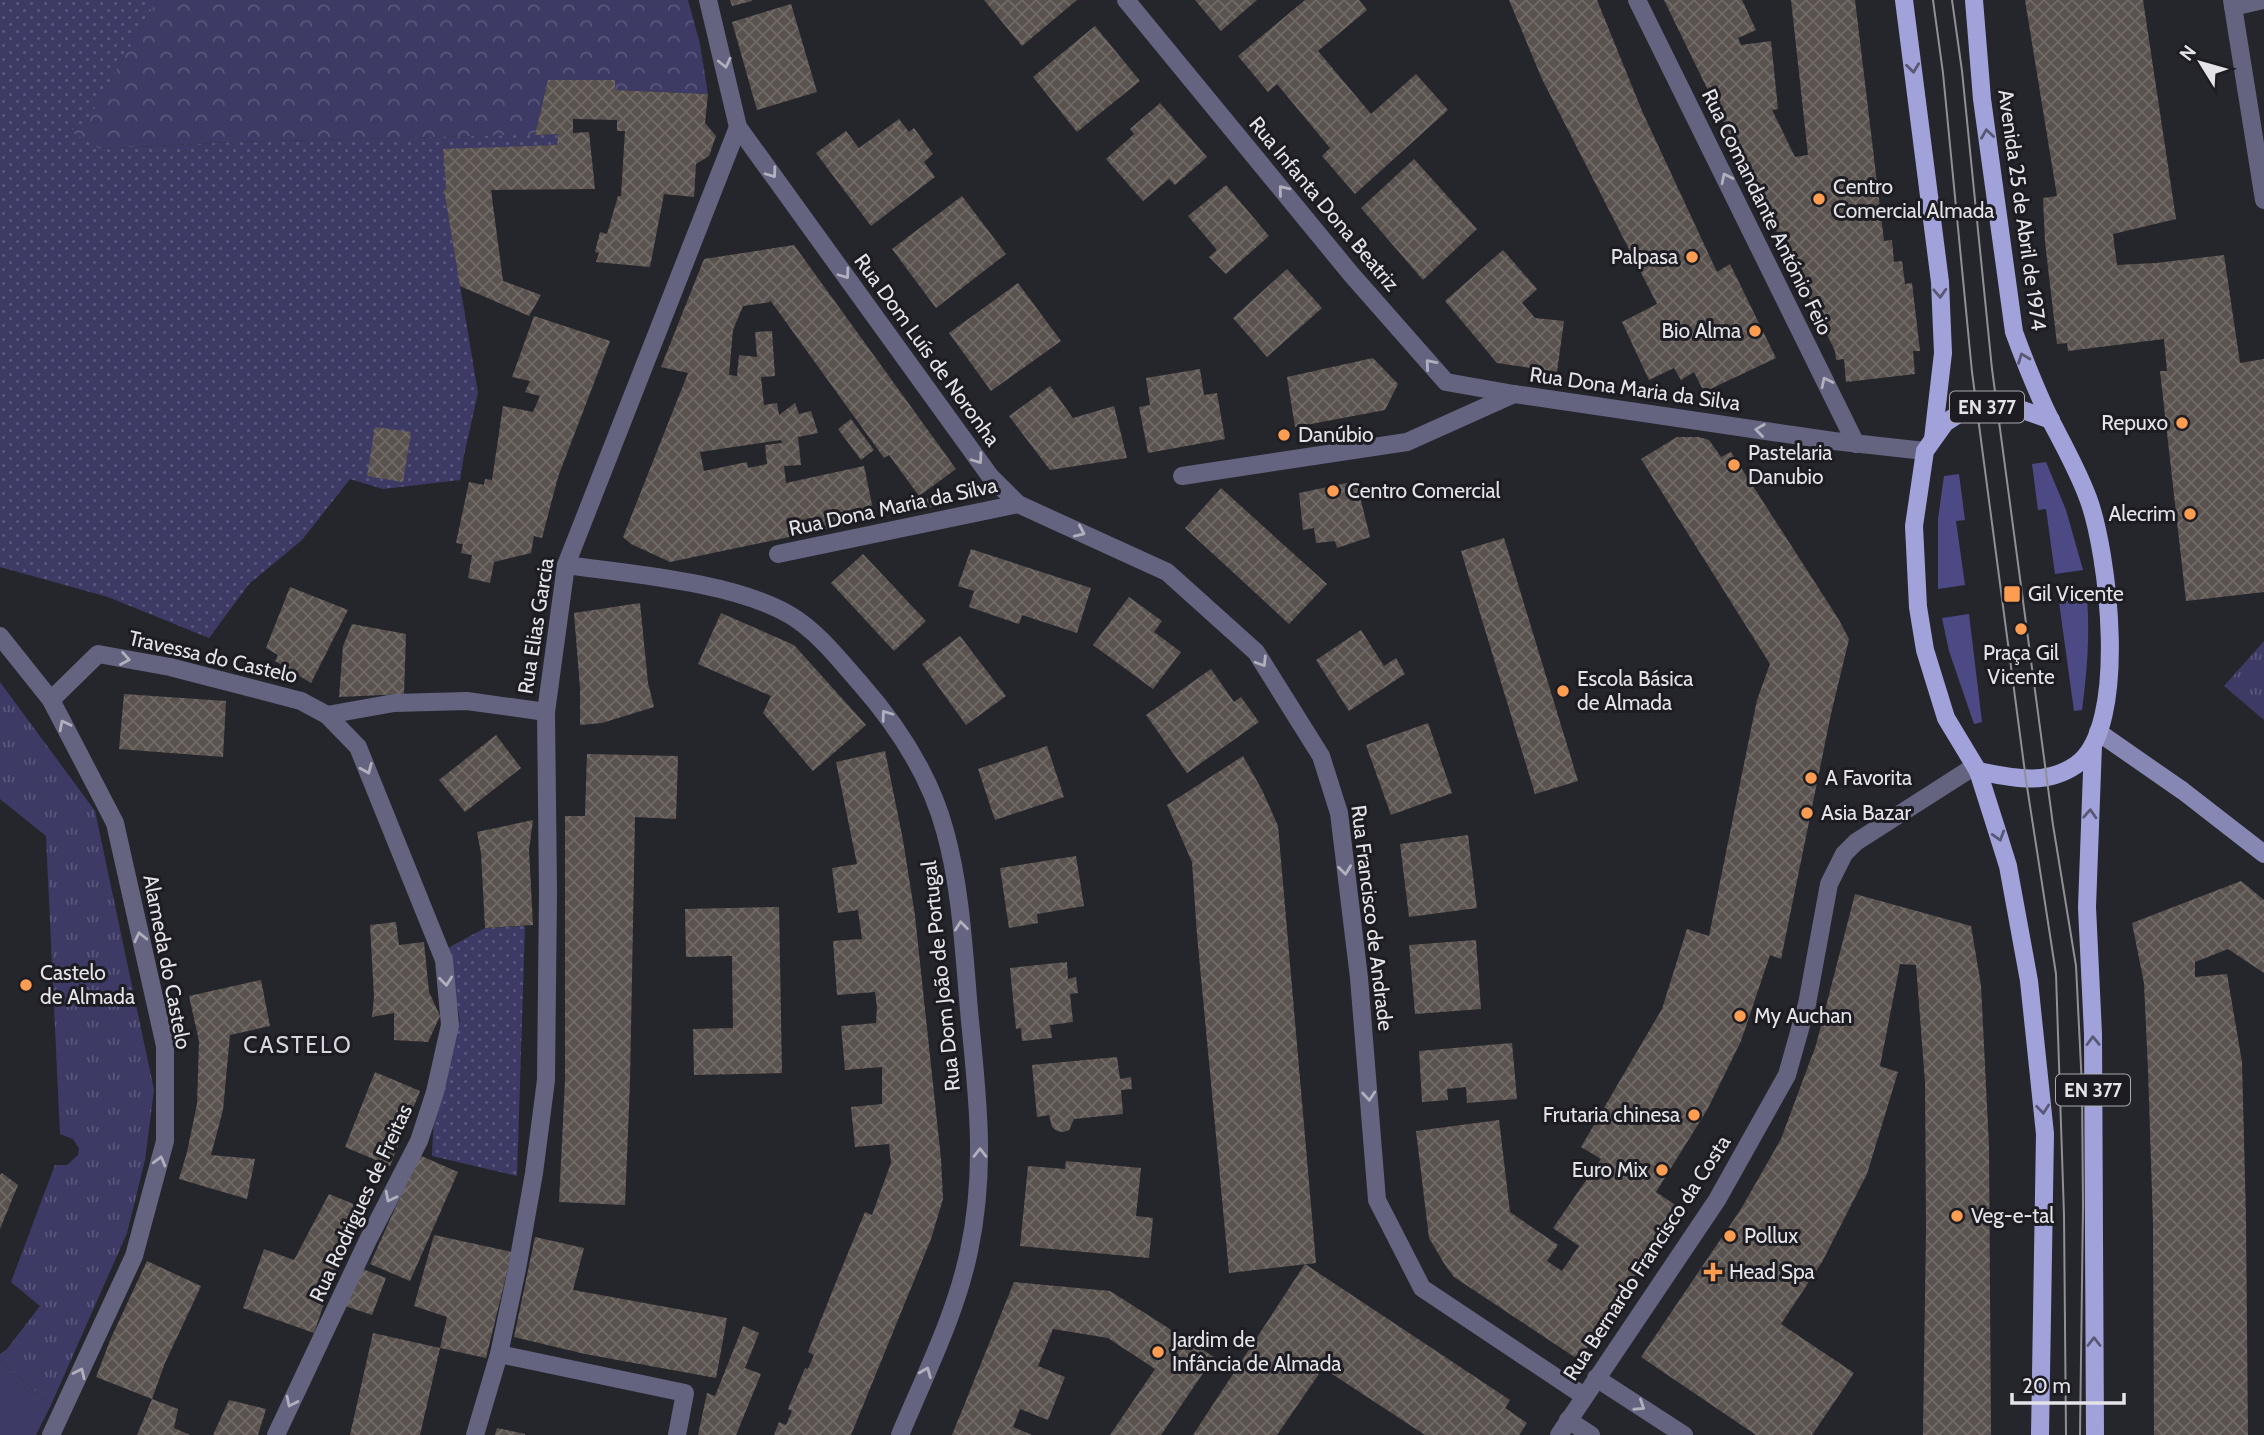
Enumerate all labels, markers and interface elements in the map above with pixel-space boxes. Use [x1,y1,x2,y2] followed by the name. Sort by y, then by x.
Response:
[2166,28,2236,98] north arrow
[2175,41,2201,65] text: N
[716,57,731,69] one-way arrow
[1905,62,1920,73] one-way arrow
[1697,85,1838,339] street label: Rua Comandante António Feio
[1993,88,2052,332] street label: Avenida 25 de Abril de 1974
[1244,111,1405,296] street label: Rua Infanta Dona Beatriz
[1979,128,1994,140] one-way arrow
[763,165,776,178] one-way arrow
[1720,173,1734,185] one-way arrow
[1833,174,1994,223] place label: Centro Comercial Almada
[1279,186,1291,199] one-way arrow
[1811,191,1827,207] marker: Centro Comercial Almada
[1611,244,1678,269] place label: Palpasa
[849,249,1006,451] street label: Rua Dom Luís de Noronha
[1684,249,1700,265] marker: Palpasa
[836,266,849,279] one-way arrow
[1932,288,1947,299] one-way arrow
[1662,318,1741,343] place label: Bio Alma
[1747,323,1763,339] marker: Bio Alma
[2018,353,2032,365] one-way arrow
[1426,359,1438,372] one-way arrow
[1528,361,1742,416] street label: Rua Dona Maria da Silva
[1820,377,1834,389] one-way arrow
[1950,392,2024,422] road number: EN 377
[2101,410,2168,435] place label: Repuxo
[2174,415,2190,431] marker: Repuxo
[1298,422,1374,447] place label: Danúbio
[1754,423,1766,438] one-way arrow
[1276,427,1292,443] marker: Danúbio
[1748,440,1832,489] place label: Pastelaria Danubio
[970,451,982,463] one-way arrow
[1726,457,1742,473] marker: Pastelaria Danubio
[786,472,999,541] street label: Rua Dona Maria da Silva
[1347,478,1500,503] place label: Centro Comercial
[1325,483,1341,499] marker: Centro Comercial
[2109,501,2176,526] place label: Alecrim
[2182,506,2198,522] marker: Alecrim
[1073,524,1085,538] one-way arrow
[512,556,559,696] street label: Rua Elias Garcia
[2028,581,2124,606] place label: Gil Vicente
[2002,584,2022,604] marker: Gil Vicente
[2013,621,2029,637] marker: Praça Gil Vicente
[126,625,300,688] street label: Travessa do Castelo
[1983,640,2059,689] place label: Praça Gil Vicente
[119,651,131,666] one-way arrow
[1254,654,1267,667] one-way arrow
[1577,666,1693,715] place label: Escola Básica de Almada
[1555,683,1571,699] marker: Escola Básica de Almada
[882,710,894,723] one-way arrow
[59,719,72,732] one-way arrow
[359,762,373,774] one-way arrow
[1825,765,1912,790] place label: A Favorita
[1803,770,1819,786] marker: A Favorita
[1821,800,1911,825] place label: Asia Bazar
[1346,804,1399,1033] street label: Rua Francisco de Andrade
[1799,805,1815,821] marker: Asia Bazar
[2082,808,2097,819] one-way arrow
[1991,830,2005,842] one-way arrow
[916,860,965,1093] street label: Rua Dom João de Portugal
[1337,864,1352,876] one-way arrow
[138,873,197,1051] street label: Alameda do Castelo
[953,921,968,932] one-way arrow
[134,931,149,943] one-way arrow
[40,960,135,1009] place label: Castelo de Almada
[438,976,453,987] one-way arrow
[18,977,34,993] marker: Castelo de Almada
[1754,1003,1852,1028] place label: My Auchan
[1732,1008,1748,1024] marker: My Auchan
[243,1031,353,1059] district label: CASTELO
[2085,1036,2101,1046] one-way arrow
[2056,1074,2130,1106] road number: EN 377
[1361,1091,1376,1102] one-way arrow
[304,1100,417,1305] street label: Rua Rodrigues de Freitas
[1543,1102,1680,1127] place label: Frutaria chinesa
[2035,1103,2050,1115] one-way arrow
[1686,1107,1702,1123] marker: Frutaria chinesa
[1558,1130,1735,1385] street label: Rua Bernardo Francisco da Costa
[972,1147,988,1158] one-way arrow
[152,1155,166,1167] one-way arrow
[1572,1157,1648,1182] place label: Euro Mix
[1654,1162,1670,1178] marker: Euro Mix
[385,1190,398,1202] one-way arrow
[1971,1203,2054,1228] place label: Veg-e-tal
[1949,1208,1965,1224] marker: Veg-e-tal
[1744,1223,1798,1248] place label: Pollux
[1722,1228,1738,1244] marker: Pollux
[1729,1259,1815,1284] place label: Head Spa
[1703,1262,1723,1282] marker: Head Spa
[1171,1327,1341,1376] place label: Jardim de Infância de Almada
[2087,1337,2102,1348] one-way arrow
[1150,1344,1166,1360] marker: Jardim de Infância de Almada
[2012,1362,2124,1406] scale bar
[918,1367,932,1379] one-way arrow
[72,1368,86,1380] one-way arrow
[2022,1373,2071,1398] text: 20 m
[286,1395,300,1407] one-way arrow
[1633,1398,1646,1411] one-way arrow

